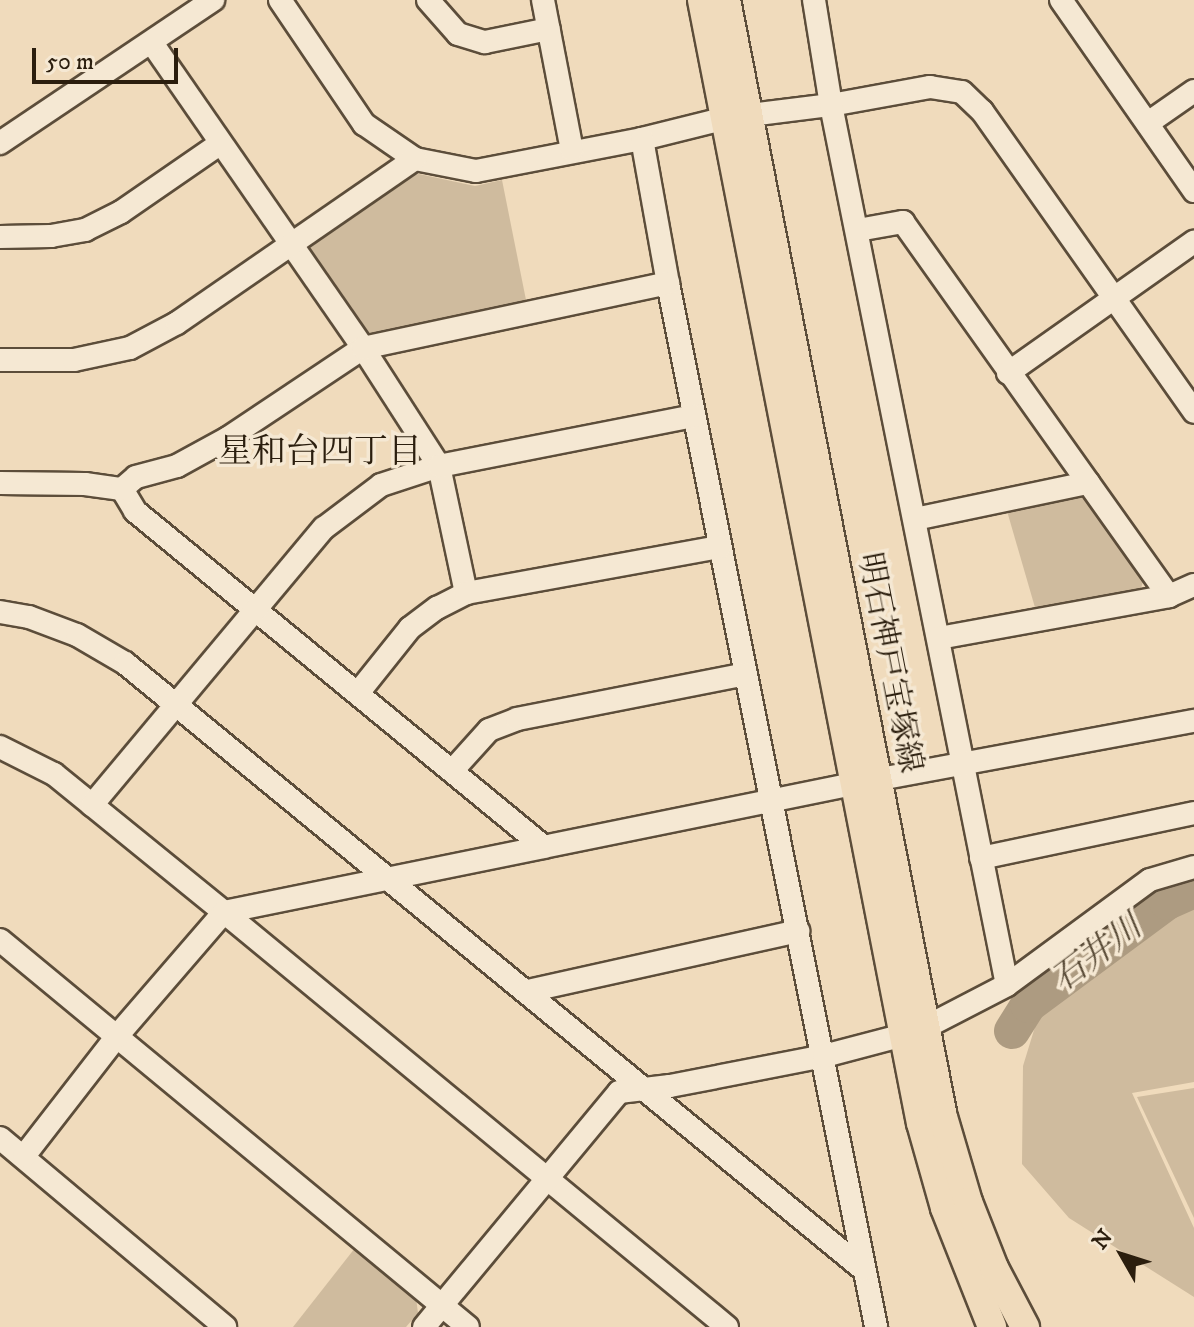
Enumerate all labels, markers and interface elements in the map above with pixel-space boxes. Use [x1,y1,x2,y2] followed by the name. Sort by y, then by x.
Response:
[36,32,182,82] scale bar
[46,47,94,77] text: 50 m
[218,433,422,473] district label: 星和台四丁目
[849,549,929,777] street label: 明石神戸宝塚線
[1044,907,1150,1001] water label: 石井川
[1082,1215,1162,1295] north arrow
[1087,1224,1119,1255] text: N

